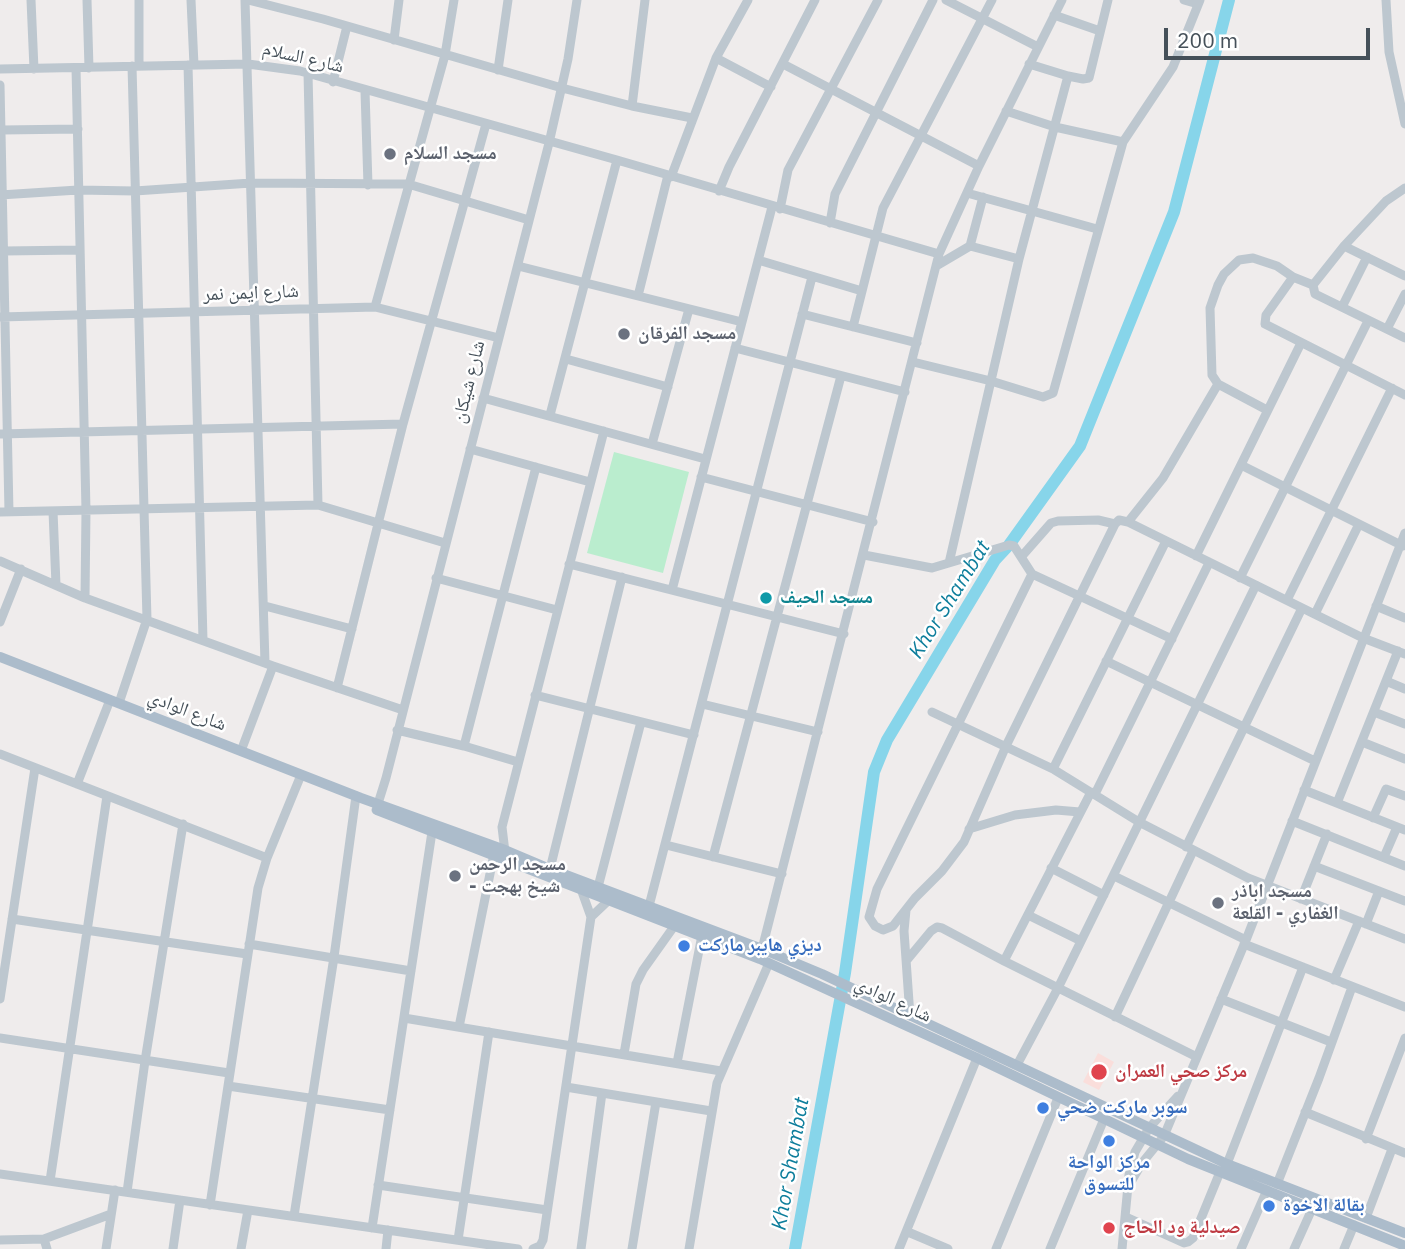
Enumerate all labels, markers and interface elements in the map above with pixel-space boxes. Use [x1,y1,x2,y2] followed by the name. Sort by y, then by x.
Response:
[1167,14,1374,58] scale bar
[1177,26,1238,54] text: 200 m
[260,38,346,78] street label: شارع السلام
[404,143,497,165] place label: مسجد السلام
[382,146,398,162] marker: مسجد السلام
[203,280,299,306] street label: شارع ايمن نمر
[638,323,736,345] place label: مسجد الفرقان
[616,326,632,342] marker: مسجد الفرقان
[448,338,490,426] street label: شارع شيكان
[904,537,996,663] water label: Khor Shambat
[780,587,873,609] place label: مسجد الحيف
[758,590,774,606] marker: مسجد الحيف
[145,686,229,736] street label: شارع الوادي
[469,854,566,898] place label: مسجد الرحمن - شيخ بهجت
[447,868,463,884] marker: مسجد الرحمن - شيخ بهجت
[1232,881,1339,925] place label: مسجد اباذر الغفاري - القلعة
[1210,895,1226,911] marker: مسجد اباذر الغفاري - القلعة
[698,935,822,957] place label: ديزي هايبر ماركت
[676,938,692,954] marker: ديزي هايبر ماركت
[851,972,935,1028] street label: شارع الوادي
[1115,1061,1247,1083] place label: مركز صحي العمران
[1089,1062,1109,1082] marker: مركز صحي العمران
[767,1096,815,1232] water label: Khor Shambat
[1057,1097,1188,1119] place label: سوبر ماركت ضحي
[1035,1100,1051,1116] marker: سوبر ماركت ضحي
[1101,1133,1117,1149] marker: مركز الواحة للتسوق
[1068,1152,1150,1196] place label: مركز الواحة للتسوق
[1283,1195,1364,1217] place label: بقالة الاخوة
[1261,1198,1277,1214] marker: بقالة الاخوة
[1123,1217,1241,1239] place label: صيدلية ود الحاج
[1101,1220,1117,1236] marker: صيدلية ود الحاج

